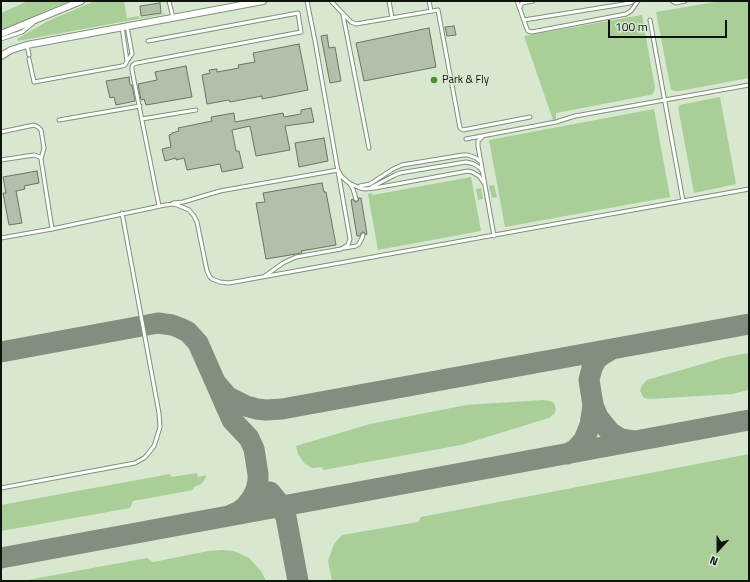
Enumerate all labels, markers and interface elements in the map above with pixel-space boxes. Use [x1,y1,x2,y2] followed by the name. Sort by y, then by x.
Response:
[610,12,729,38] scale bar
[615,17,648,36] text: 100 m
[442,73,489,87] place label: Park & Fly
[429,75,439,85] marker: Park & Fly
[698,530,738,570] north arrow
[707,552,720,570] text: N

